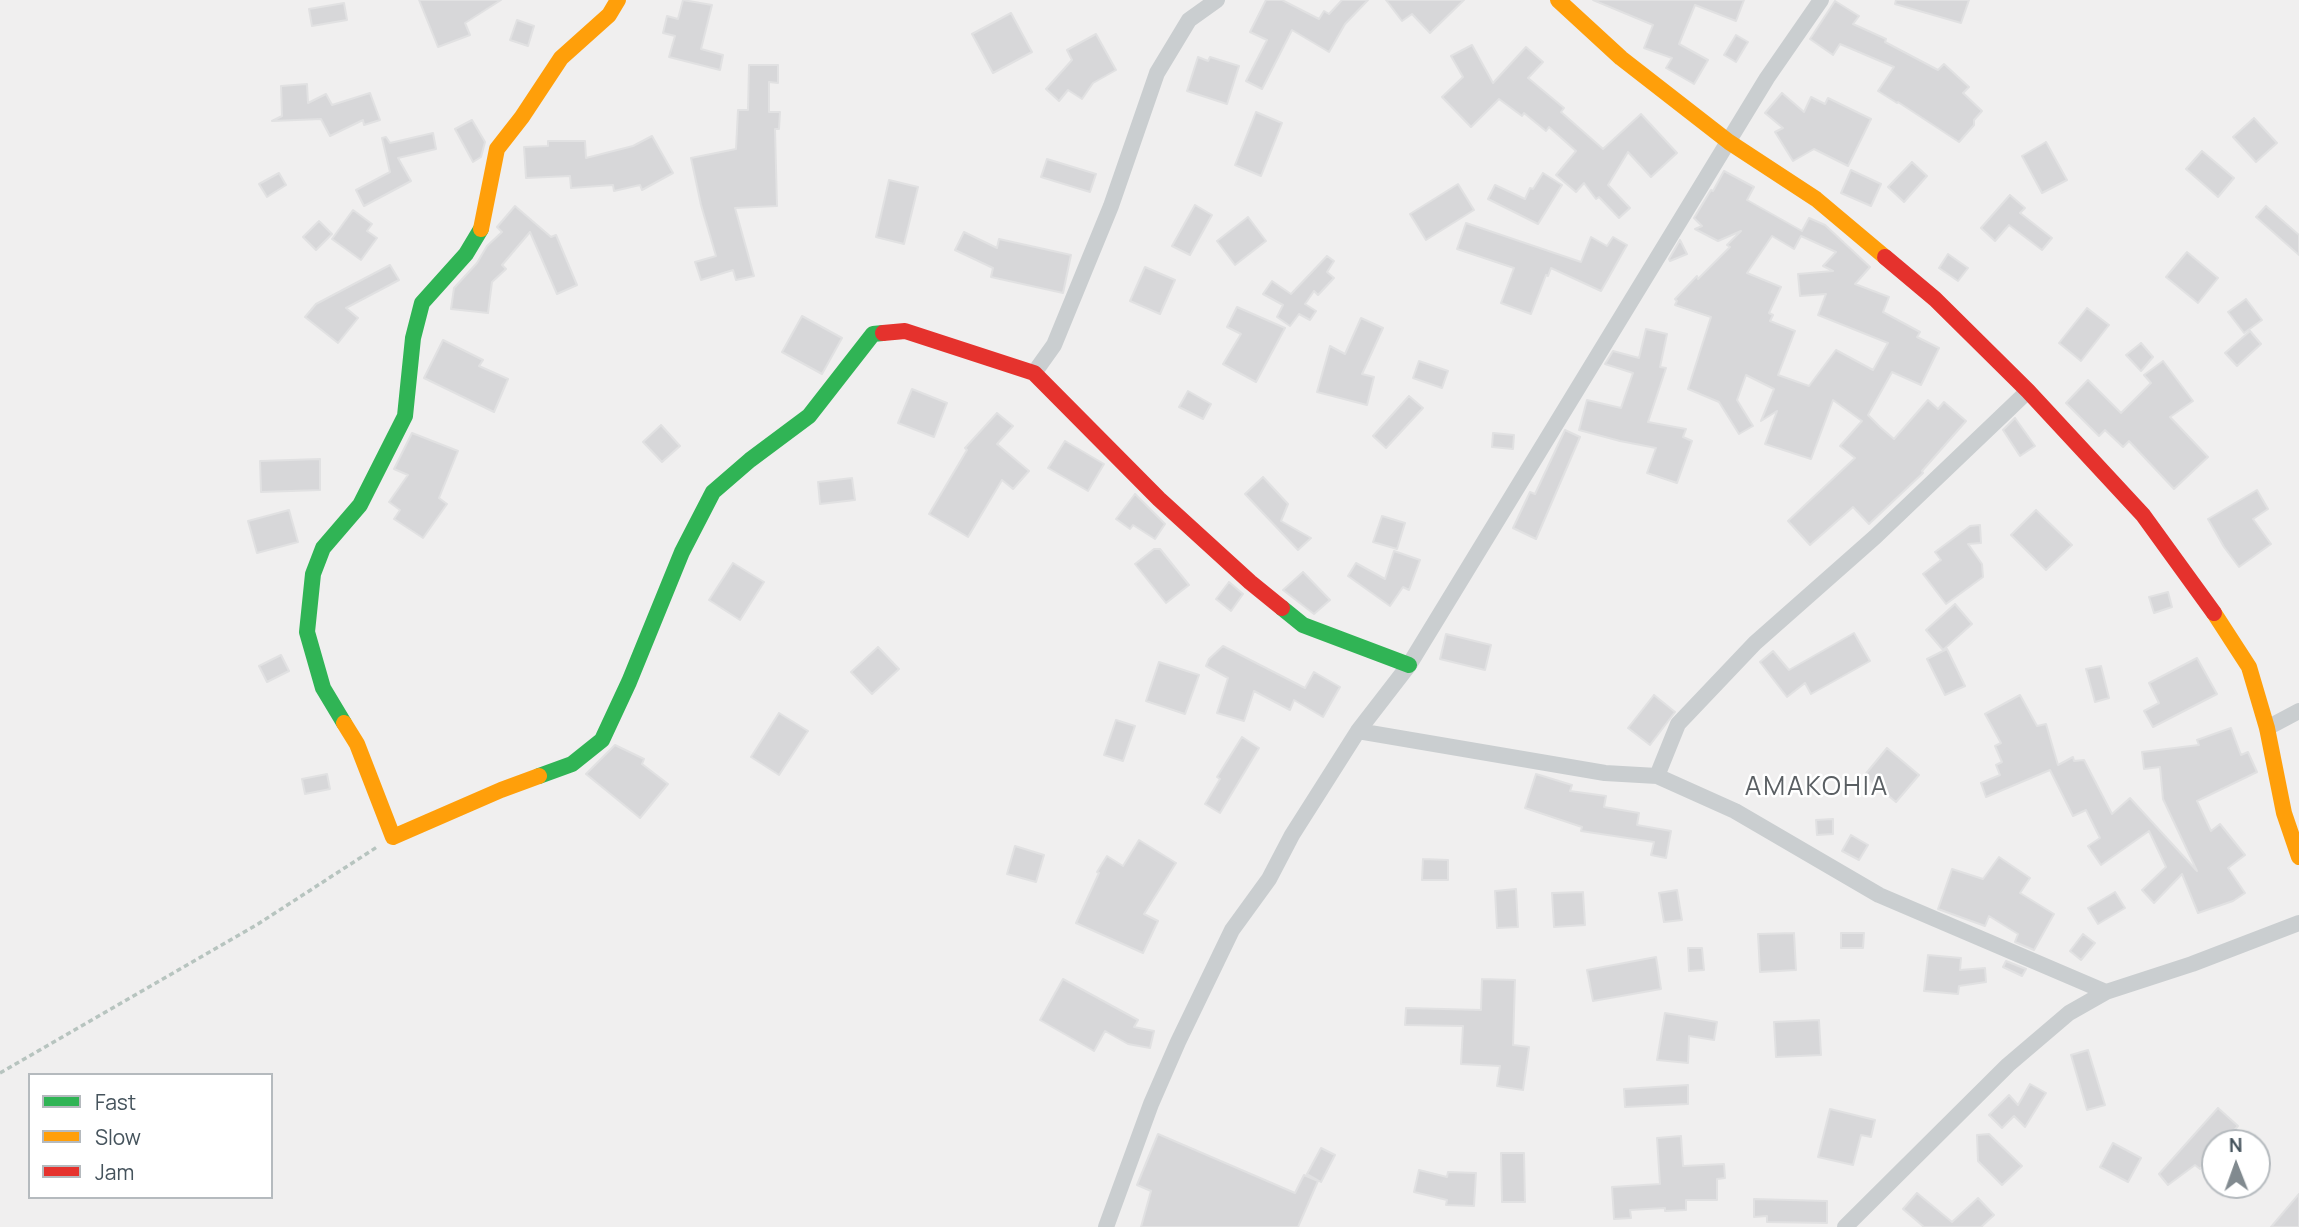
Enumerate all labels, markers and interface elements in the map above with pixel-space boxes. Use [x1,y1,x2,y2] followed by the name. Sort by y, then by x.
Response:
[1746,772,1888,804] district label: AMAKOHIA
[28,1073,273,1199] legend
[95,1088,136,1116] text: Fast
[95,1123,141,1151] text: Slow
[2201,1129,2271,1199] north arrow
[2229,1132,2243,1158] text: N
[95,1158,134,1186] text: Jam

